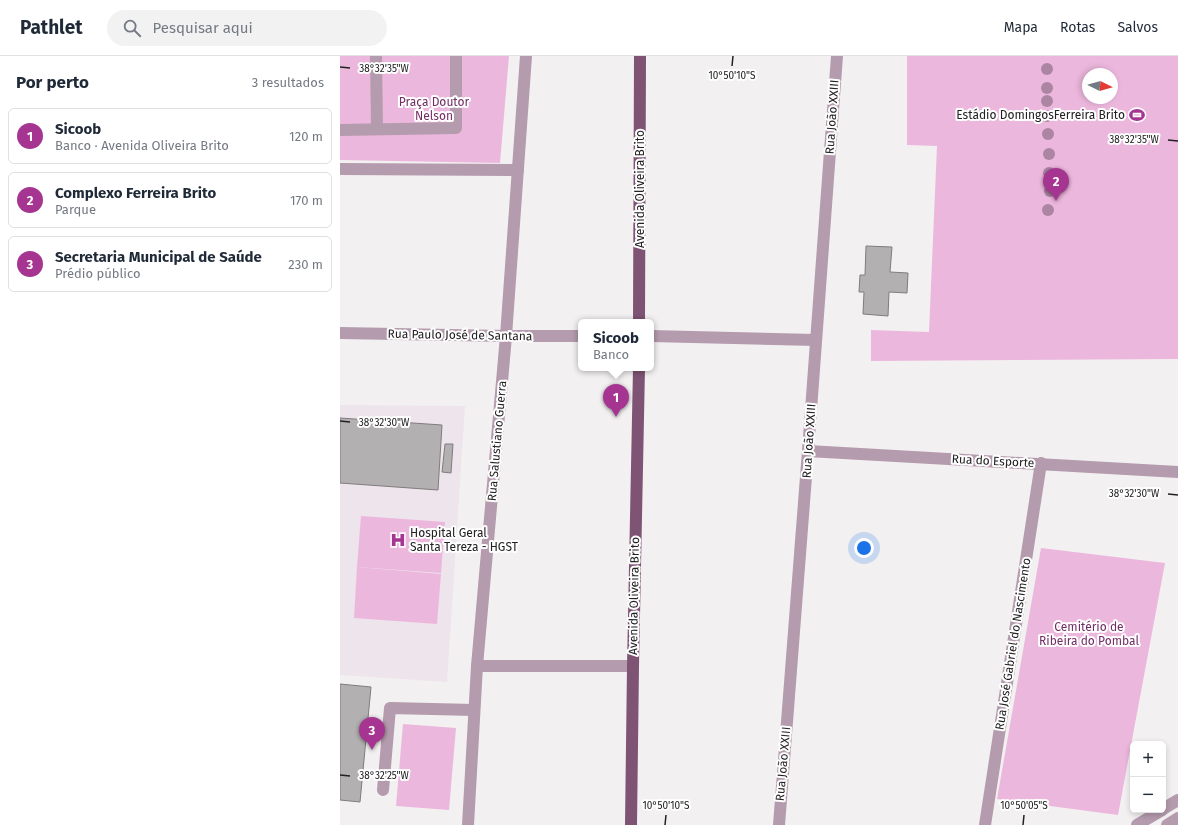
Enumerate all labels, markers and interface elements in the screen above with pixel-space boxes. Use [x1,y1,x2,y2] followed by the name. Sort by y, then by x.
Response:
[107,10,387,46] search box
[20,16,83,39] text: Pathlet
[121,17,143,39] icon: search
[153,19,253,37] text: Pesquisar aqui
[1004,19,1038,36] text: Mapa
[1060,19,1095,36] text: Rotas
[1117,19,1158,36] text: Salvos
[359,63,410,75] text: 38°32'35"W
[1082,68,1118,104] north arrow
[708,70,756,82] text: 10°50'10"S
[16,72,89,93] text: Por perto
[252,75,324,90] text: 3 resultados
[822,79,842,155] street label: Rua João XXIII
[399,95,470,123] park label: Praça Doutor Nelson
[1128,106,1146,124] sports icon: Estádio DomingosFerreira Brito
[956,108,1125,122] place label: Estádio DomingosFerreira Brito
[55,120,101,138] text: Sicoob
[27,129,33,144] text: 1
[289,129,323,144] text: 120 m
[633,130,647,248] street label: Avenida Oliveira Brito
[1109,134,1160,146] text: 38°32'35"W
[55,138,229,153] text: Banco · Avenida Oliveira Brito
[1043,168,1069,201] pin: 2
[55,184,216,202] text: Complexo Ferreira Brito
[27,193,33,208] text: 2
[290,193,323,208] text: 170 m
[55,202,96,217] text: Parque
[55,248,262,266] text: Secretaria Municipal de Saúde
[27,257,33,272] text: 3
[288,257,323,272] text: 230 m
[55,266,141,281] text: Prédio público
[578,319,654,371] popup
[388,327,532,343] street label: Rua Paulo José de Santana
[593,329,639,347] text: Sicoob
[593,347,629,362] text: Banco
[485,380,509,502] street label: Rua Salustiano Guerra
[603,384,629,417] pin: 1
[799,403,819,479] street label: Rua João XXIII
[359,417,410,429] text: 38°32'30"W
[951,452,1035,470] street label: Rua do Esporte
[1109,488,1160,500] text: 38°32'30"W
[410,526,519,554] place label: Hospital Geral Santa Tereza - HGST
[389,531,407,549] hospital icon: Hospital Geral Santa Tereza - HGST
[626,537,642,655] street label: Avenida Oliveira Brito
[854,538,874,558] your location
[992,557,1034,731] street label: Rua José Gabriel do Nascimento
[1039,620,1139,648] park label: Cemitério de Ribeira do Pombal
[359,717,385,750] pin: 3
[773,726,793,802] street label: Rua João XXIII
[1130,741,1166,813] map controls
[1130,741,1166,777] button: +
[359,770,410,782] text: 38°32'25"W
[1130,777,1166,813] button: −
[642,800,690,812] text: 10°50'10"S
[1000,800,1048,812] text: 10°50'05"S

